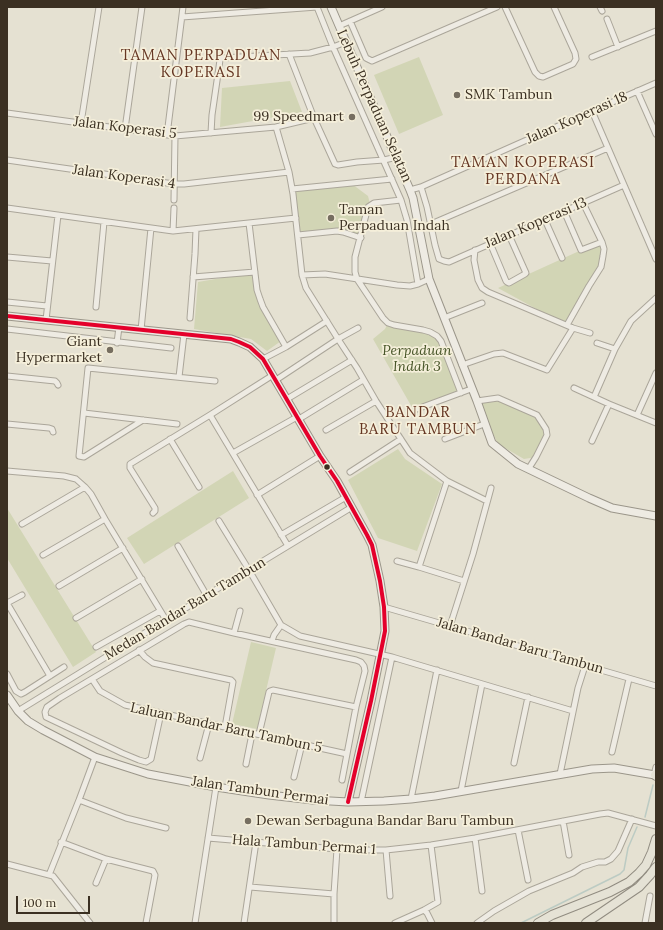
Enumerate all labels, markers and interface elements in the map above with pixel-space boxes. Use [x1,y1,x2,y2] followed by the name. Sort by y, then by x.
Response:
[333,27,415,185] street label: Lebuh Perpaduan Selatan
[121,47,281,82] district label: TAMAN PERPADUAN KOPERASI
[465,87,552,103] place label: SMK Tambun
[524,88,630,148] street label: Jalan Koperasi 18
[452,90,462,100] marker: SMK Tambun
[253,109,344,125] place label: 99 Speedmart
[347,112,357,122] marker: 99 Speedmart
[72,113,178,143] street label: Jalan Koperasi 5
[451,154,595,189] district label: TAMAN KOPERASI PERDANA
[71,161,177,193] street label: Jalan Koperasi 4
[482,194,590,252] street label: Jalan Koperasi 13
[339,202,450,234] place label: Taman Perpaduan Indah
[326,213,336,223] marker: Taman Perpaduan Indah
[16,334,102,366] place label: Giant Hypermarket
[382,343,452,376] park label: Perpaduan Indah 3
[105,345,115,355] marker: Giant Hypermarket
[359,404,477,439] district label: BANDAR BARU TAMBUN
[322,462,332,472] unlabelled marker
[101,554,269,664] street label: Medan Bandar Baru Tambun
[435,614,605,678] street label: Jalan Bandar Baru Tambun
[129,699,323,757] street label: Laluan Bandar Baru Tambun 5
[190,773,330,809] street label: Jalan Tambun Permai
[256,813,514,829] place label: Dewan Serbaguna Bandar Baru Tambun
[243,816,253,826] marker: Dewan Serbaguna Bandar Baru Tambun
[231,832,377,858] street label: Hala Tambun Permai 1
[18,888,92,914] scale bar
[23,895,56,910] text: 100 m

